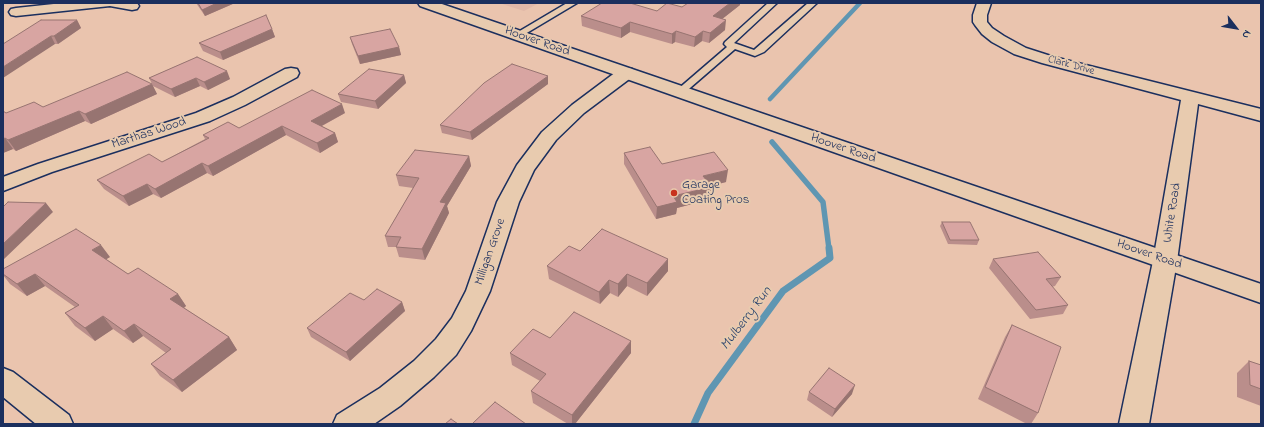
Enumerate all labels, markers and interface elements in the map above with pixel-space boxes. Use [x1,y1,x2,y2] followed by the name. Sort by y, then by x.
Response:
[1216,8,1256,48] north arrow
[502,24,572,60] street label: Hoover Road
[1238,27,1255,41] text: N
[1046,53,1096,79] street label: Clark Drive
[110,115,188,153] street label: Marthas Wood
[808,131,878,167] street label: Hoover Road
[682,178,749,209] place label: Garage Coating Pros
[1161,182,1185,244] street label: White Road
[669,188,679,198] marker: Garage Coating Pros
[472,217,510,287] street label: Milligan Grove
[1114,237,1184,273] street label: Hoover Road
[718,284,776,354] water label: Mulberry Run

